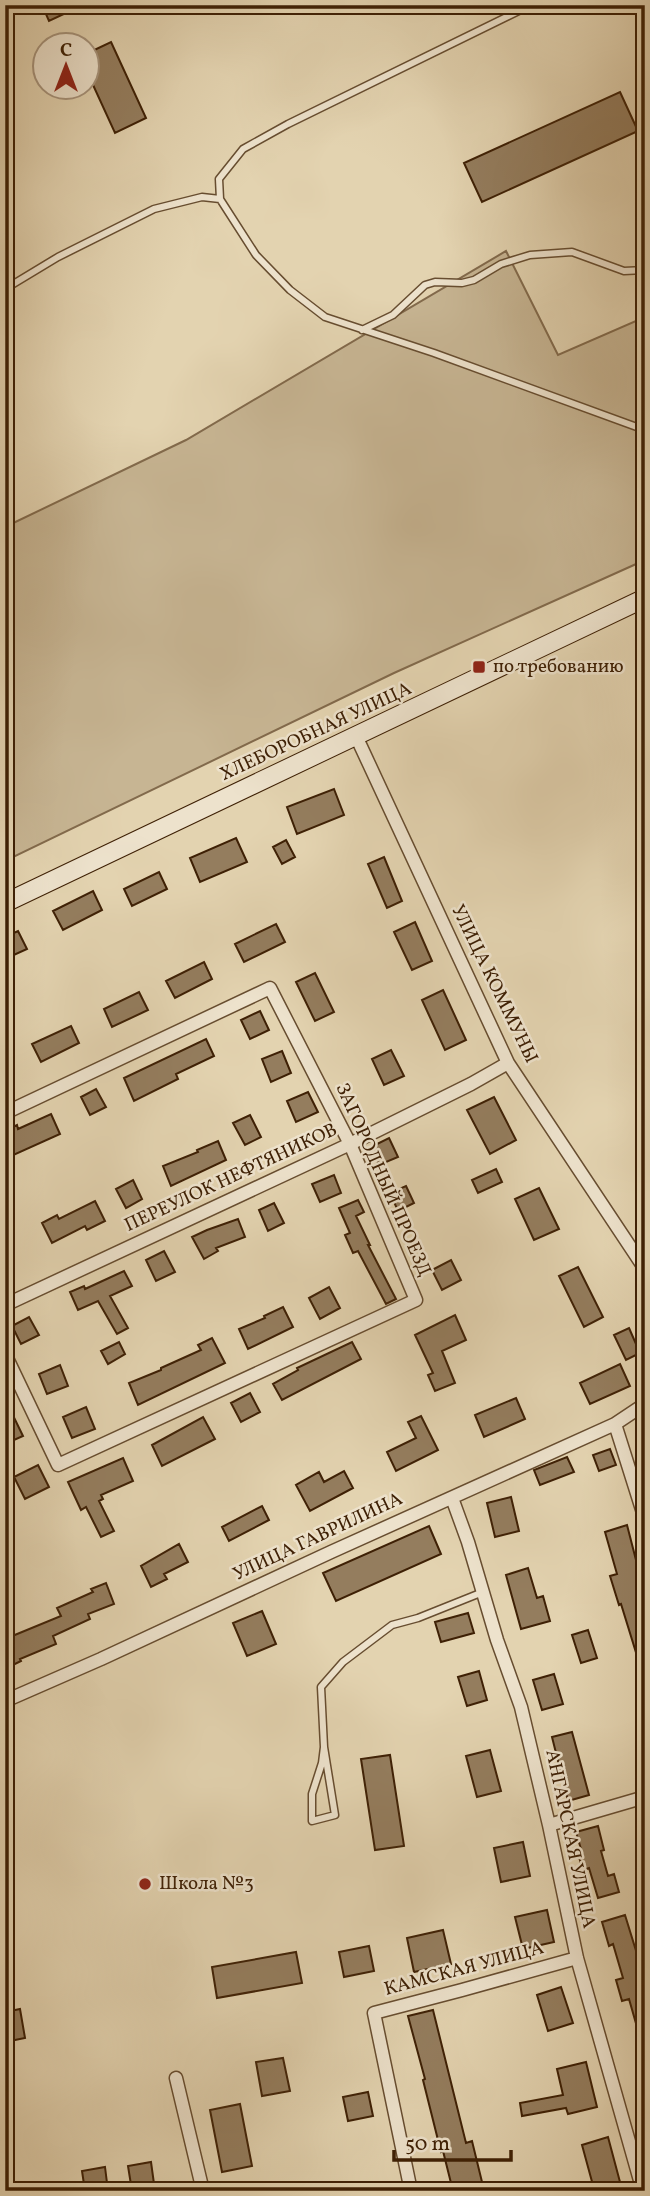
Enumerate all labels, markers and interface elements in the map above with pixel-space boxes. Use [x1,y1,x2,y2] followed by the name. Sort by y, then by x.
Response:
[32,32,102,102] north arrow
[60,38,72,64] text: С
[493,654,624,680] place label: по требованию
[471,659,487,675] marker: по требованию
[216,676,416,788] street label: ХЛЕБОРОБНАЯ УЛИЦА
[444,900,544,1068] street label: УЛИЦА КОММУНЫ
[329,1079,437,1281] street label: ЗАГОРОДНЫЙ ПРОЕЗД
[120,1117,342,1239] street label: ПЕРЕУЛОК НЕФТЯНИКОВ
[229,1486,407,1588] street label: УЛИЦА ГАВРИЛИНА
[538,1747,602,1931] street label: АНГАРСКАЯ УЛИЦА
[159,1871,254,1897] place label: Школа №3
[137,1876,153,1892] marker: Школа №3
[381,1935,547,2003] street label: КАМСКАЯ УЛИЦА
[394,2119,512,2163] scale bar
[405,2130,450,2159] text: 50 m

